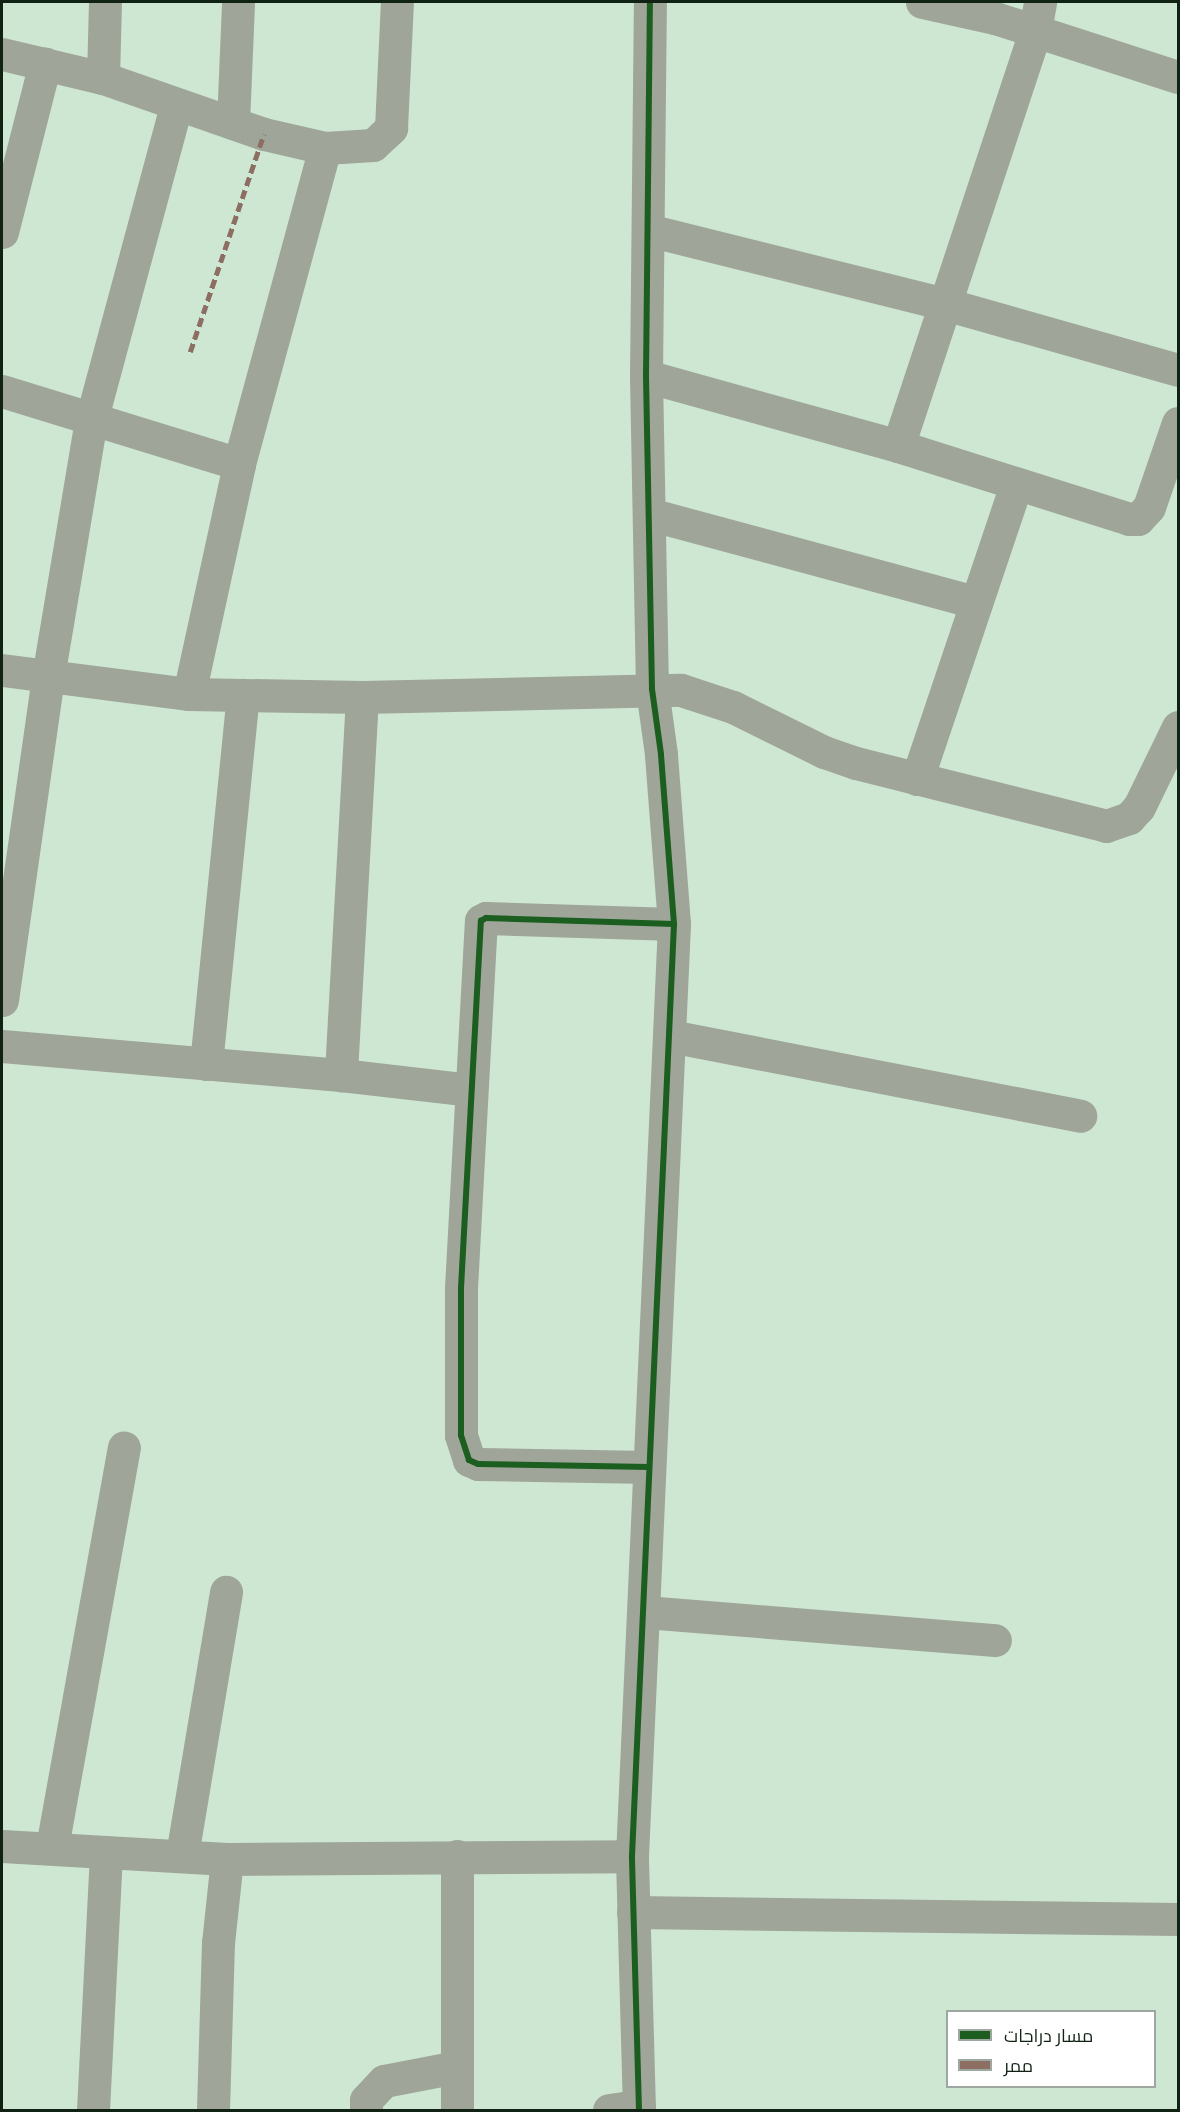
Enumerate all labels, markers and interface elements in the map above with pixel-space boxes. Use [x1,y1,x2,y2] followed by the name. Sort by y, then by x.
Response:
[946,2010,1156,2088] legend
[1004,2025,1093,2047] text: مسار دراجات
[1004,2055,1033,2077] text: ممر

